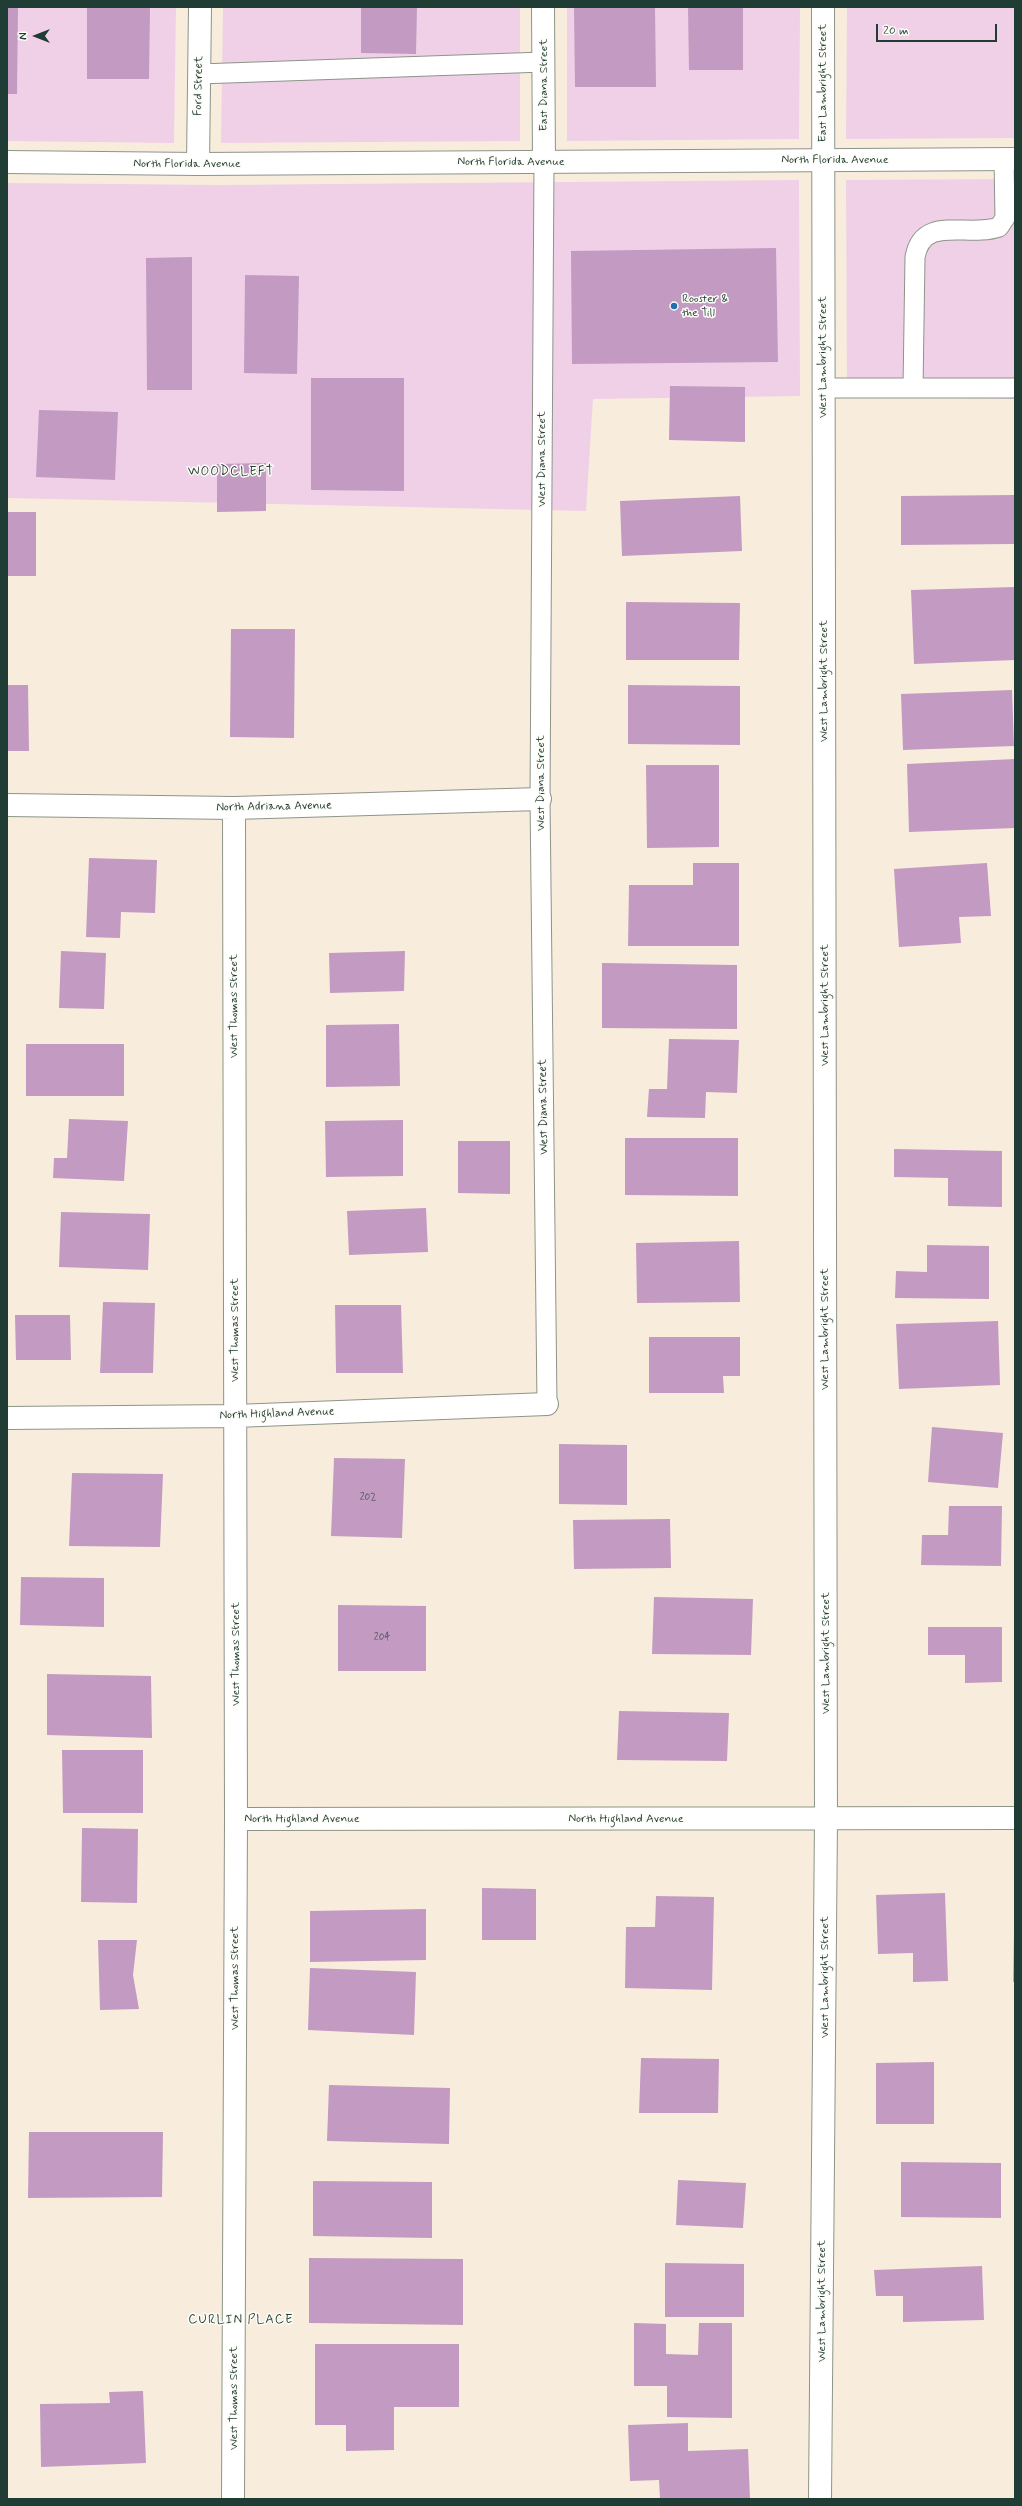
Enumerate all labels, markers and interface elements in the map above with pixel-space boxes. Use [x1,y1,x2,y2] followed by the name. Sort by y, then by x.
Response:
[16,16,56,56] north arrow
[878,16,999,42] scale bar
[883,23,909,39] text: 20 m
[816,24,830,142] street label: East Lambright Street
[17,32,31,40] text: N
[537,39,551,131] street label: East Diana Street
[191,56,207,116] street label: Ford Street
[781,153,889,167] street label: North Florida Avenue
[457,155,565,169] street label: North Florida Avenue
[133,157,241,171] street label: North Florida Avenue
[682,292,728,320] place label: Rooster & the Till
[816,296,830,418] street label: West Lambright Street
[669,301,679,311] marker: Rooster & the Till
[535,411,549,507] street label: West Diana Street
[188,464,274,480] district label: WOODCLEFT
[817,620,831,742] street label: West Lambright Street
[534,735,548,831] street label: West Diana Street
[216,799,332,815] street label: North Adriana Avenue
[818,944,832,1066] street label: West Lambright Street
[227,954,241,1058] street label: West Thomas Street
[536,1059,552,1155] street label: West Diana Street
[818,1268,832,1390] street label: West Lambright Street
[228,1278,242,1382] street label: West Thomas Street
[219,1405,335,1423] street label: North Highland Avenue
[360,1492,376,1504] house number: 202
[819,1592,833,1714] street label: West Lambright Street
[229,1602,243,1706] street label: West Thomas Street
[374,1632,390,1644] house number: 204
[244,1812,360,1826] street label: North Highland Avenue
[568,1812,684,1826] street label: North Highland Avenue
[818,1916,832,2038] street label: West Lambright Street
[228,1926,242,2030] street label: West Thomas Street
[815,2240,829,2362] street label: West Lambright Street
[188,2312,294,2328] district label: CURLIN PLACE
[227,2346,241,2450] street label: West Thomas Street

